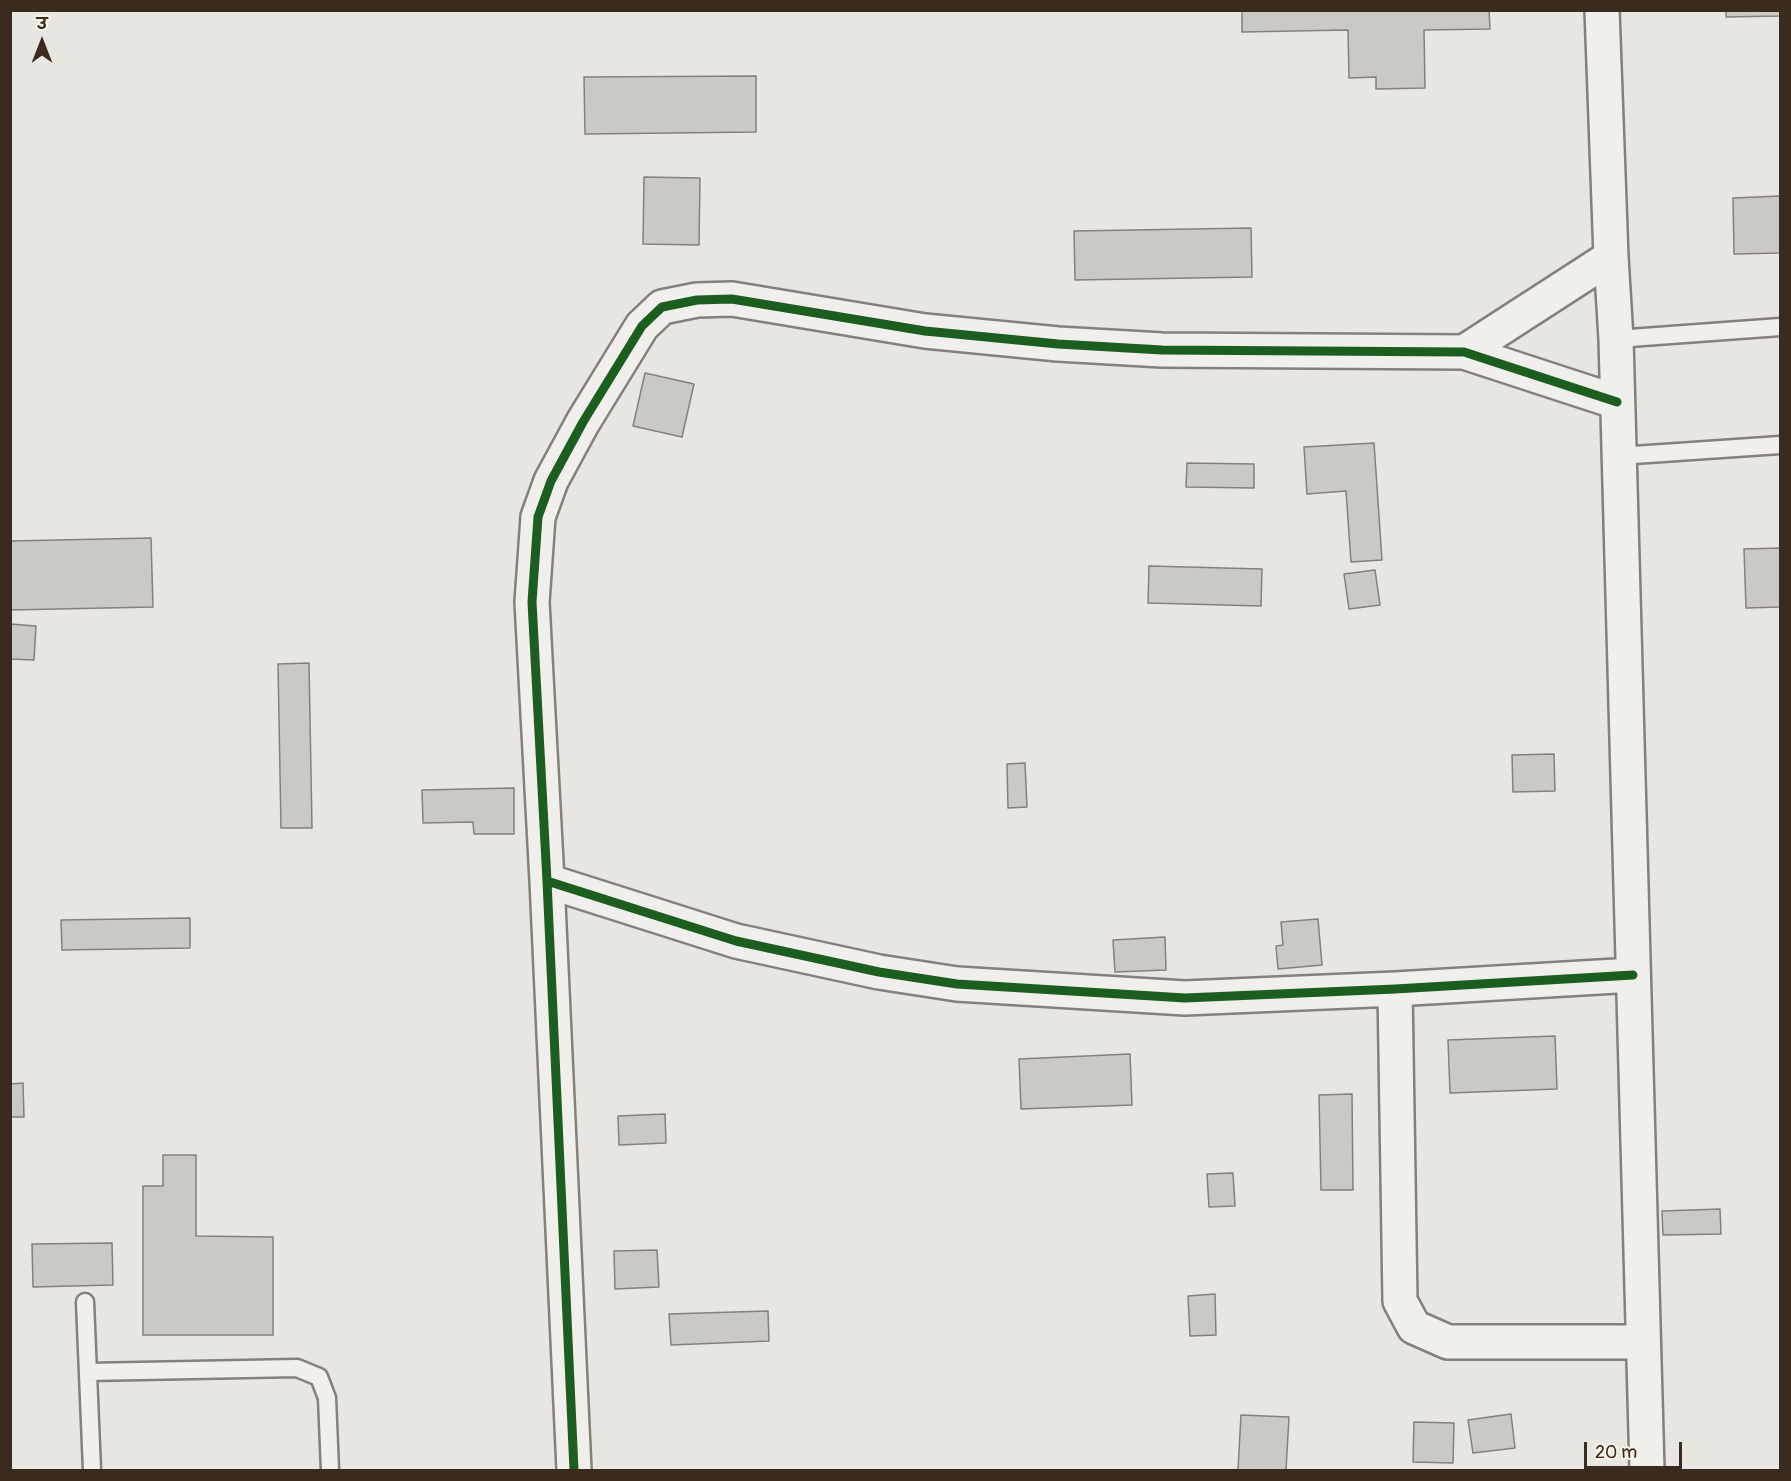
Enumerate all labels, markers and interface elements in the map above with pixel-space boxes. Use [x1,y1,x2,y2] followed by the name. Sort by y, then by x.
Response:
[12,12,72,72] north arrow
[37,14,47,34] text: उ
[1587,1430,1684,1468] scale bar
[1595,1441,1637,1464] text: 20 m

